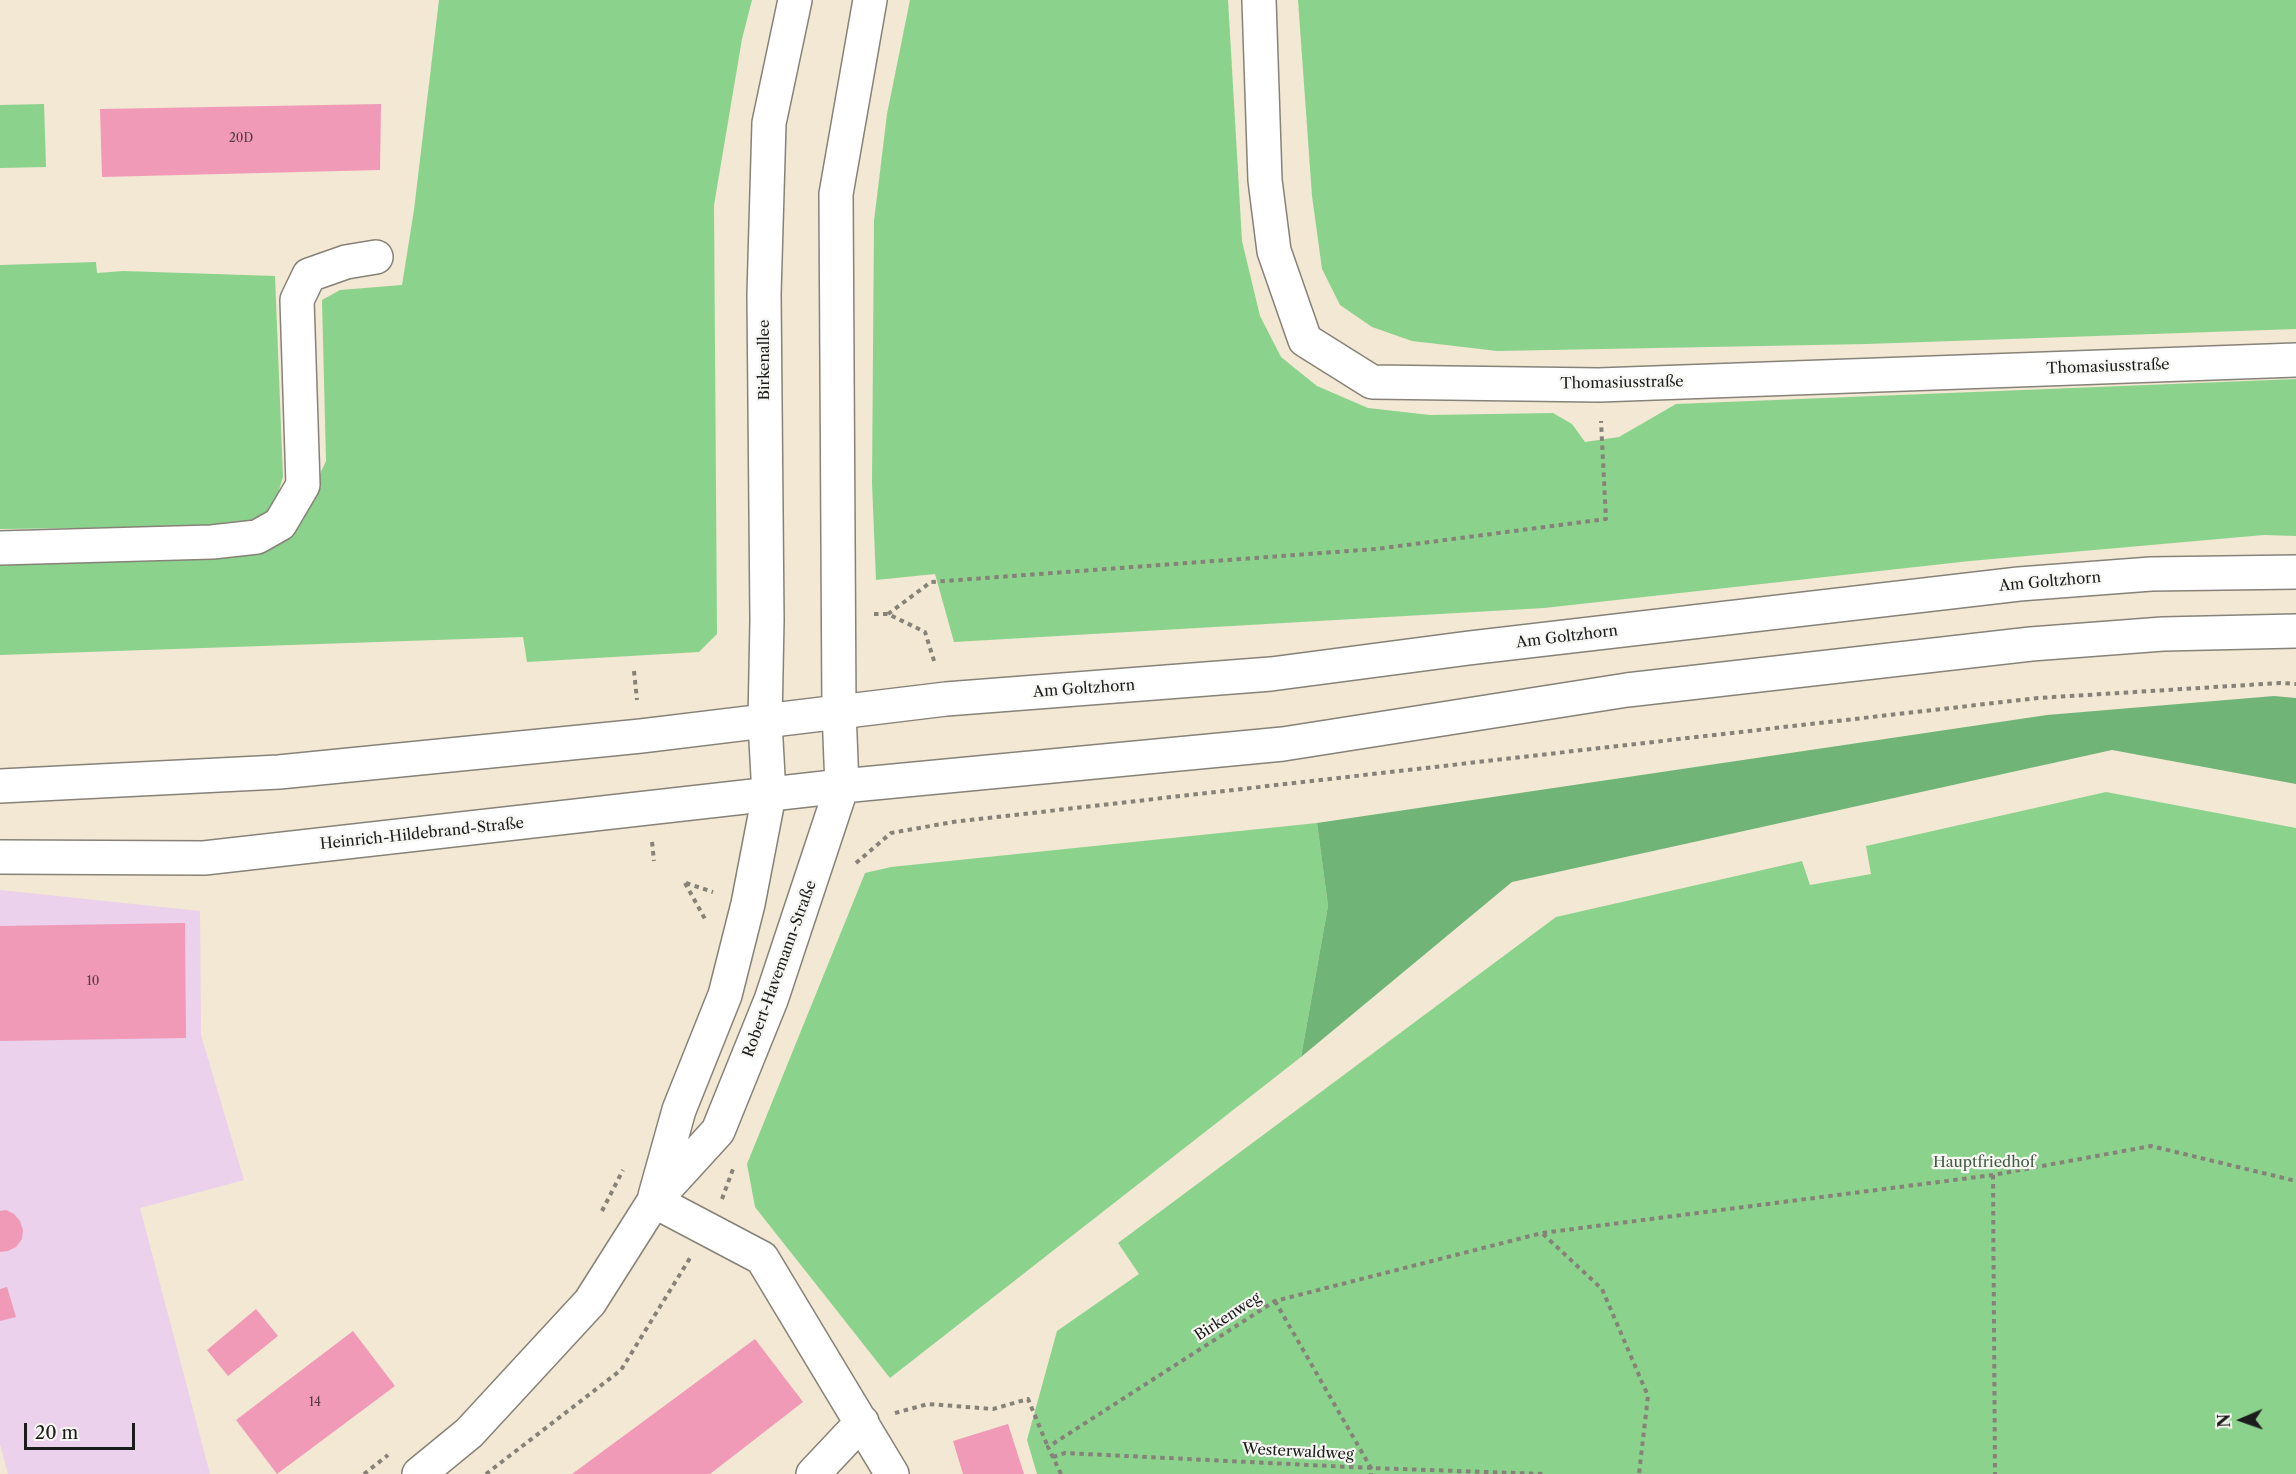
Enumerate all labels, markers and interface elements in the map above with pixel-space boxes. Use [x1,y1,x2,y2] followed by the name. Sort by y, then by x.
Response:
[229,132,253,146] house number: 20D
[756,320,774,400] street label: Birkenallee
[2046,356,2170,378] street label: Thomasiusstraße
[1560,373,1684,393] street label: Thomasiusstraße
[1998,569,2102,595] street label: Am Goltzhorn
[1515,622,1619,652] street label: Am Goltzhorn
[1032,676,1136,702] street label: Am Goltzhorn
[319,814,525,854] street label: Heinrich-Hildebrand-Straße
[740,878,820,1060] street label: Robert-Havemann-Straße
[87,975,99,989] house number: 10
[1933,1154,2035,1172] park label: Hauptfriedhof
[1192,1289,1264,1345] street label: Birkenweg
[2212,1390,2272,1450] north arrow
[309,1396,321,1410] house number: 14
[27,1411,138,1449] scale bar
[2214,1413,2234,1428] text: N
[35,1422,78,1444] text: 20 m
[1242,1440,1354,1464] street label: Westerwaldweg

